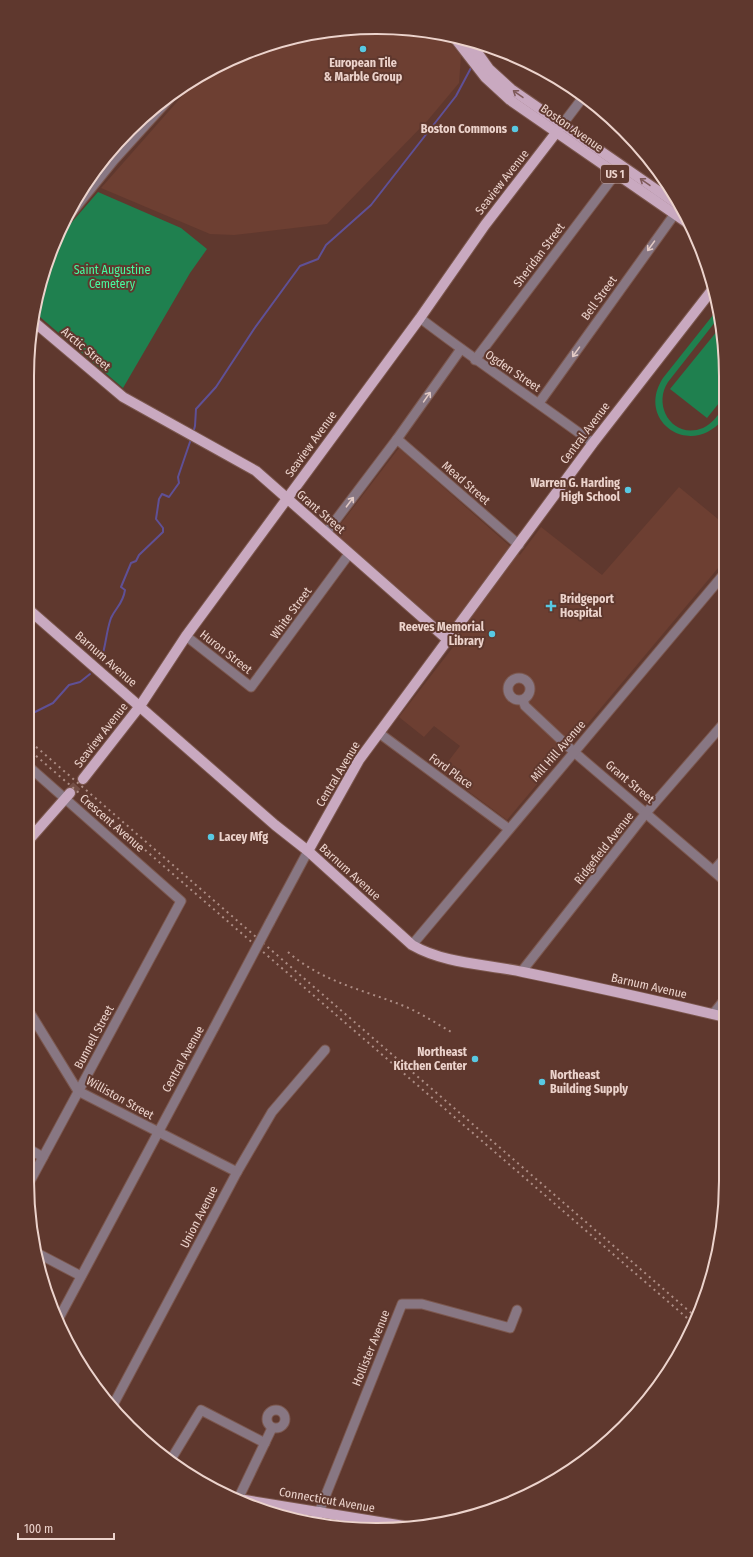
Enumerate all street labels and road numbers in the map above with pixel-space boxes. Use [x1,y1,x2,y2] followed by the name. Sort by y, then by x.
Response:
[538,101,606,155] street label: Boston Avenue
[472,147,532,217] street label: Seaview Avenue
[601,165,629,183] road number: US 1
[510,220,568,290] street label: Sheridan Street
[578,273,620,323] street label: Bell Street
[59,324,113,374] street label: Arctic Street
[483,347,544,395] street label: Ogden Street
[557,399,613,467] street label: Central Avenue
[282,408,340,480] street label: Seaview Avenue
[439,458,493,508] street label: Mead Street
[294,487,348,537] street label: Grant Street
[268,584,314,642] street label: White Street
[197,627,255,677] street label: Huron Street
[72,628,140,690] street label: Barnum Avenue
[71,700,131,770] street label: Seaview Avenue
[528,718,588,784] street label: Mill Hill Avenue
[313,739,363,809] street label: Central Avenue
[427,751,475,791] street label: Ford Place
[603,758,657,806] street label: Grant Street
[77,791,147,855] street label: Crescent Avenue
[571,809,637,887] street label: Ridgefield Avenue
[317,841,383,903] street label: Barnum Avenue
[610,970,688,1002] street label: Barnum Avenue
[71,1003,117,1071] street label: Bunnell Street
[159,1023,207,1095] street label: Central Avenue
[84,1074,156,1122] street label: Williston Street
[177,1183,221,1250] street label: Union Avenue
[349,1308,393,1388] street label: Hollister Avenue
[278,1485,376,1515] street label: Connecticut Avenue

